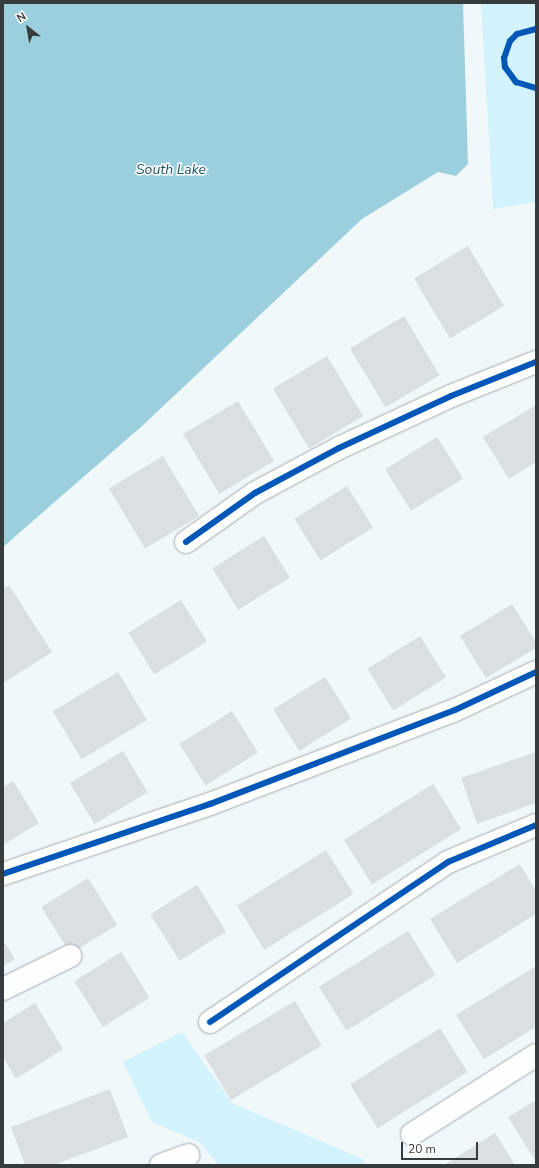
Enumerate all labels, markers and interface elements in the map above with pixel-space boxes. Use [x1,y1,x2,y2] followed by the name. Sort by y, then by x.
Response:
[8,8,48,48] north arrow
[14,9,29,26] text: N
[136,162,206,178] water label: South Lake
[403,1134,480,1160] scale bar
[408,1141,436,1157] text: 20 m

